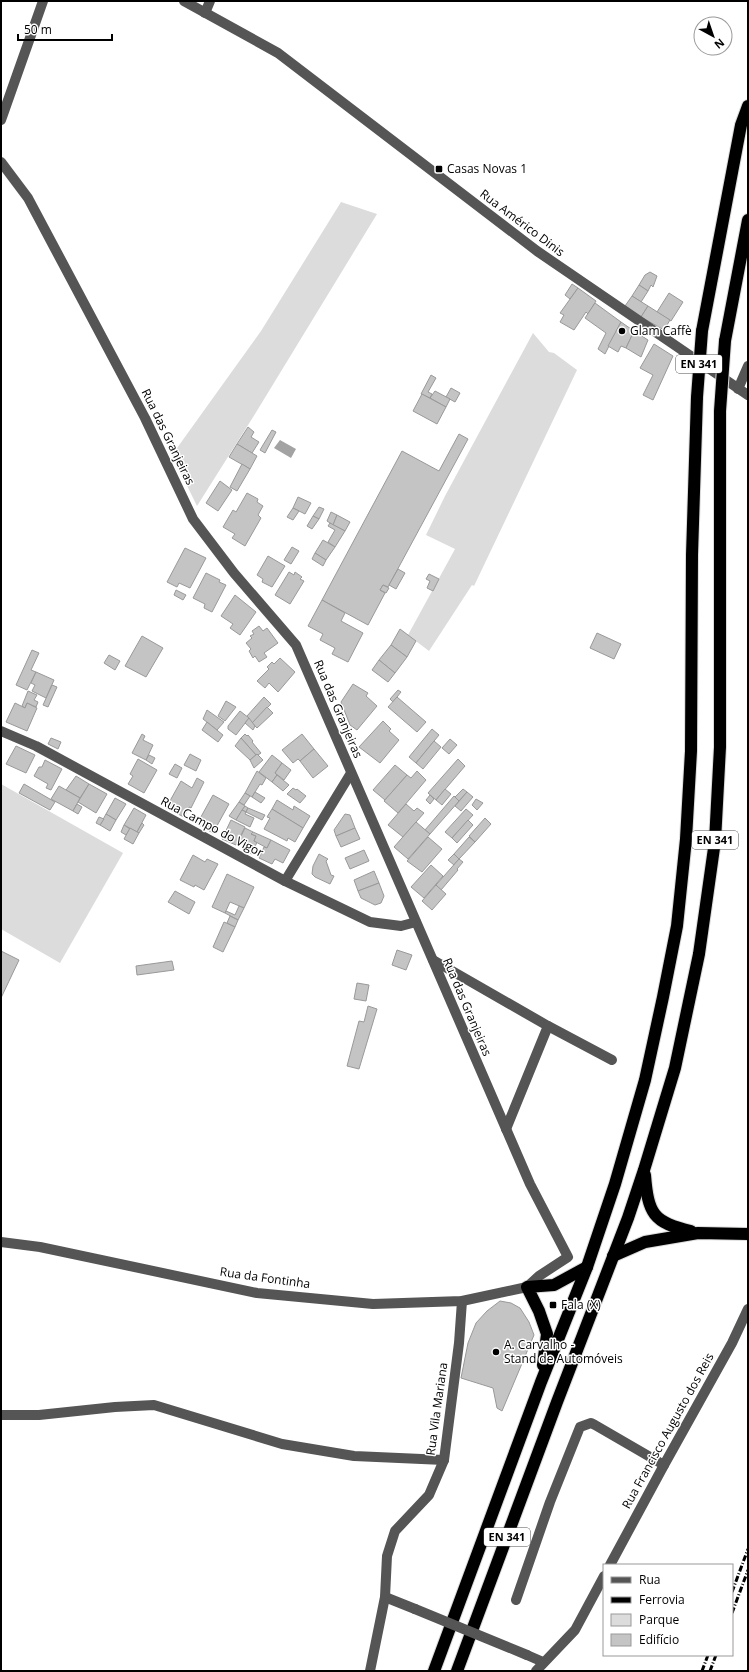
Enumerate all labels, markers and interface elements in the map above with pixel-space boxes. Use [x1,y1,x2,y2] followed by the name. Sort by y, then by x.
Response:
[18,16,112,42] scale bar
[693,16,733,56] north arrow
[24,21,52,38] text: 50 m
[711,35,728,53] text: N
[447,160,527,177] place label: Casas Novas 1
[434,164,444,174] marker: Casas Novas 1
[477,185,568,260] street label: Rua Américo Dinis
[630,322,692,339] place label: Glam Caffè
[617,326,627,336] marker: Glam Caffè
[676,355,722,373] road number: EN 341
[138,386,199,488] street label: Rua das Granjeiras
[310,657,367,761] street label: Rua das Granjeiras
[158,792,267,861] street label: Rua Campo do Vigor
[692,831,738,849] road number: EN 341
[439,955,496,1059] street label: Rua das Granjeiras
[219,1263,311,1292] street label: Rua da Fontinha
[561,1296,601,1313] place label: Fala (X)
[548,1300,558,1310] marker: Fala (X)
[504,1336,623,1367] place label: A. Carvalho - Stand de Automóveis
[491,1347,501,1357] marker: A. Carvalho - Stand de Automóveis
[618,1350,718,1512] street label: Rua Francisco Augusto dos Reis
[422,1361,451,1456] street label: Rua Vila Mariana
[484,1528,530,1546] road number: EN 341
[603,1564,733,1656] legend
[639,1571,660,1588] text: Rua
[639,1591,685,1608] text: Ferrovia
[639,1611,679,1628] text: Parque
[639,1631,679,1648] text: Edifício

